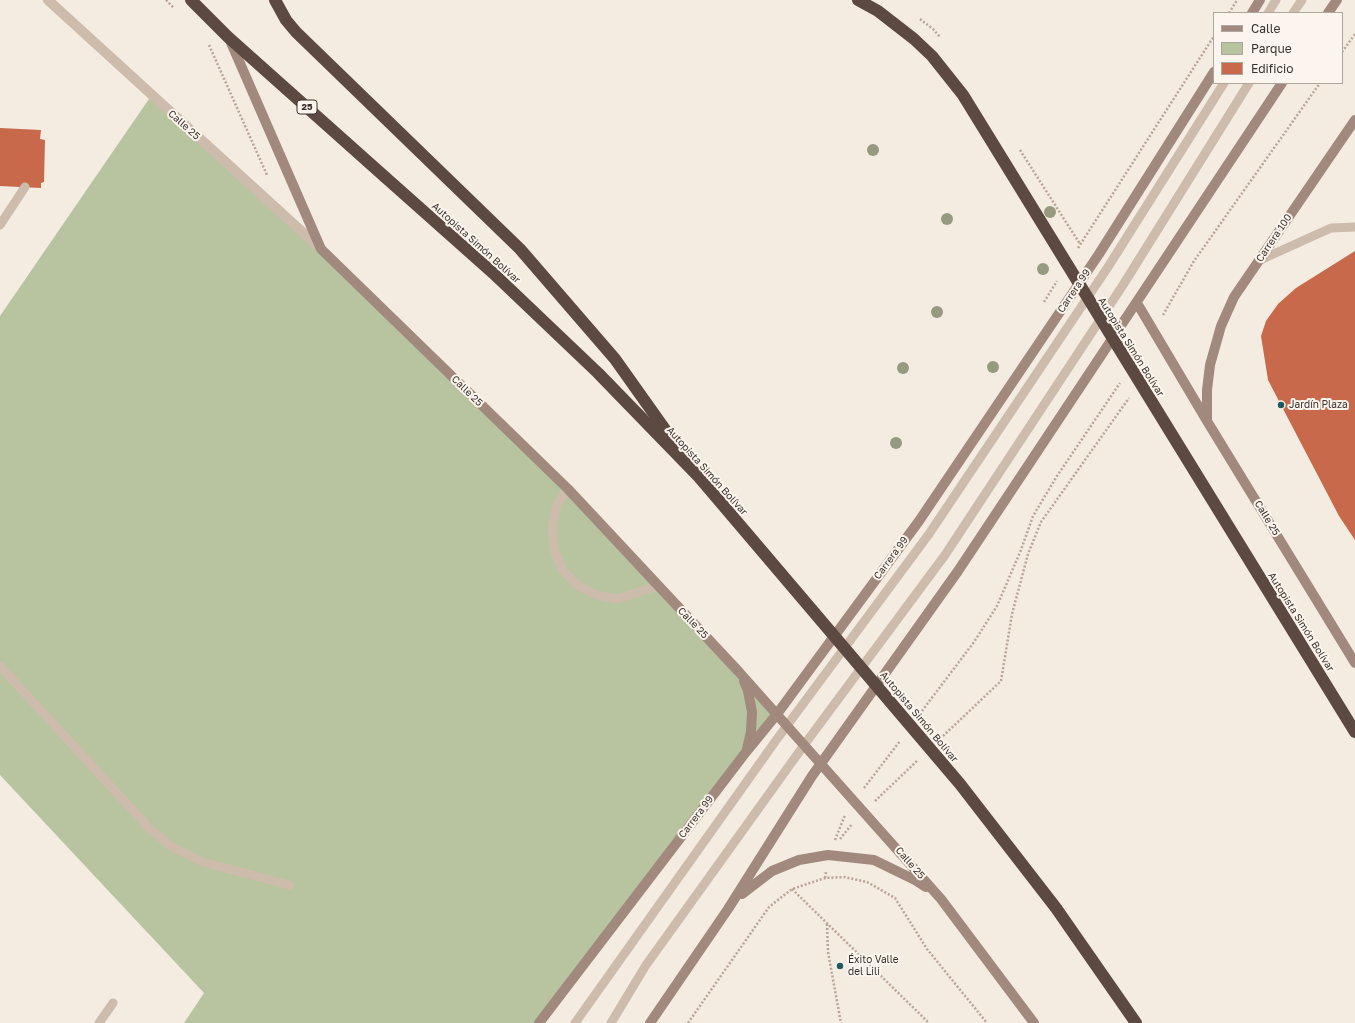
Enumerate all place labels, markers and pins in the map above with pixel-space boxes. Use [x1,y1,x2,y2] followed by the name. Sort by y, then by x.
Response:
[1289,399,1348,411] place label: Jardín Plaza
[1276,400,1286,410] marker: Jardín Plaza
[848,954,899,978] place label: Éxito Valle del Lili
[835,961,845,971] marker: Éxito Valle del Lili

